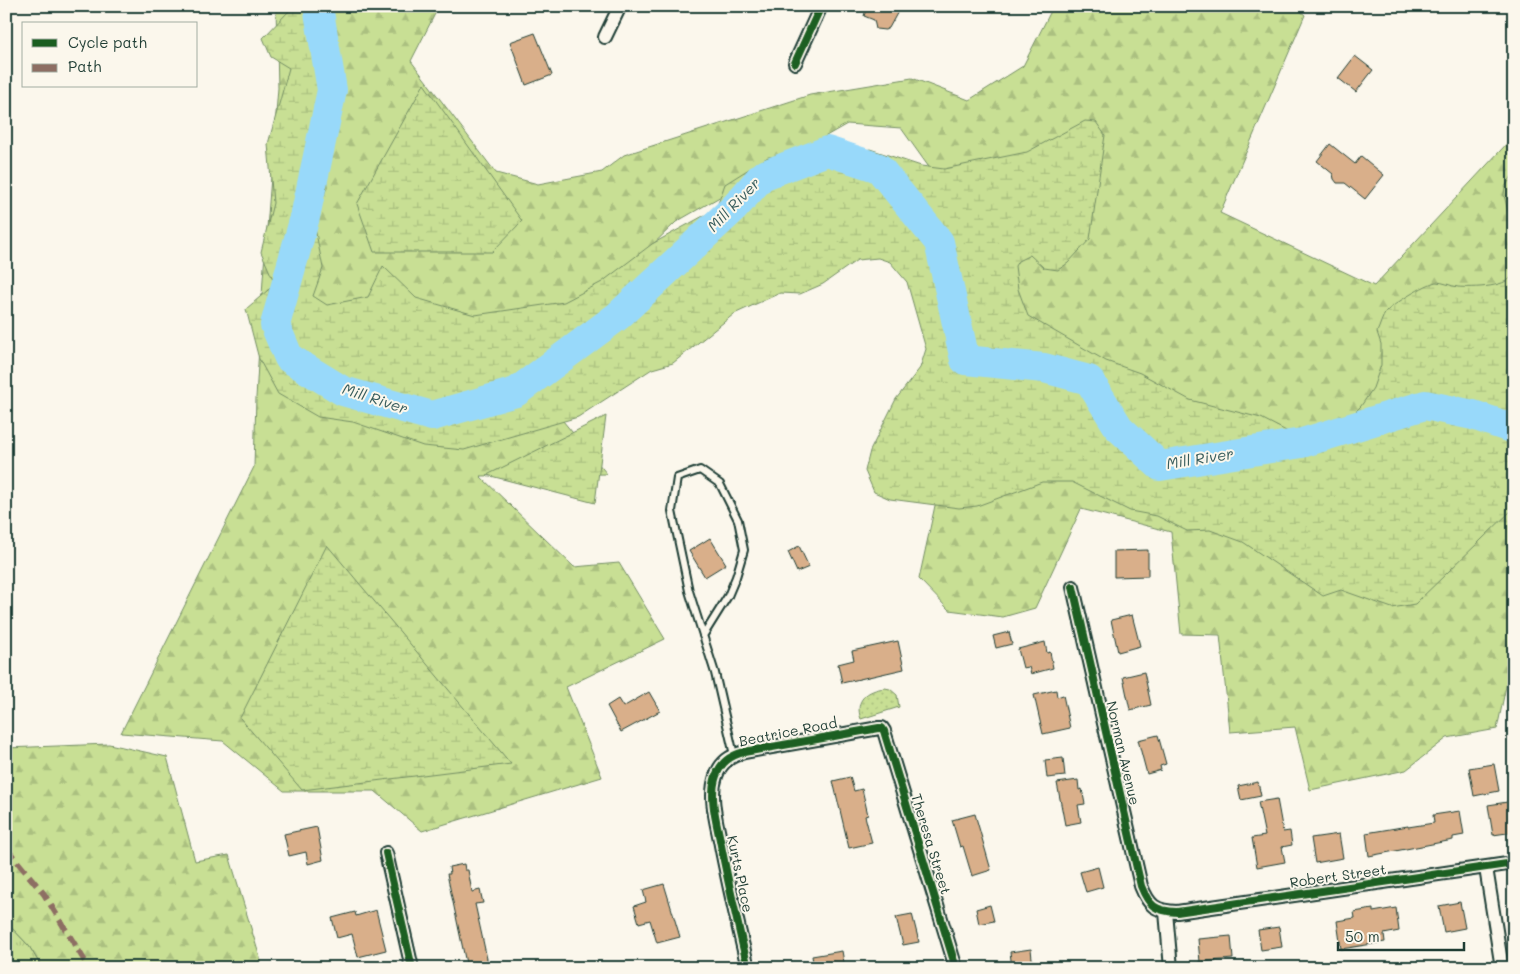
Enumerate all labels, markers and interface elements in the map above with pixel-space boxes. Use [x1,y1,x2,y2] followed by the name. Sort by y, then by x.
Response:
[22,22,198,88] legend
[68,32,147,52] text: Cycle path
[68,56,102,76] text: Path
[703,173,764,236] water label: Mill River
[340,378,411,418] water label: Mill River
[1165,443,1235,473] water label: Mill River
[1102,699,1145,807] street label: Norman Avenue
[737,713,839,750] street label: Beatrice Road
[907,791,956,897] street label: Theresa Street
[723,834,758,914] street label: Kurts Place
[1289,859,1387,892] street label: Robert Street
[1338,919,1464,951] scale bar
[1345,926,1380,946] text: 50 m

